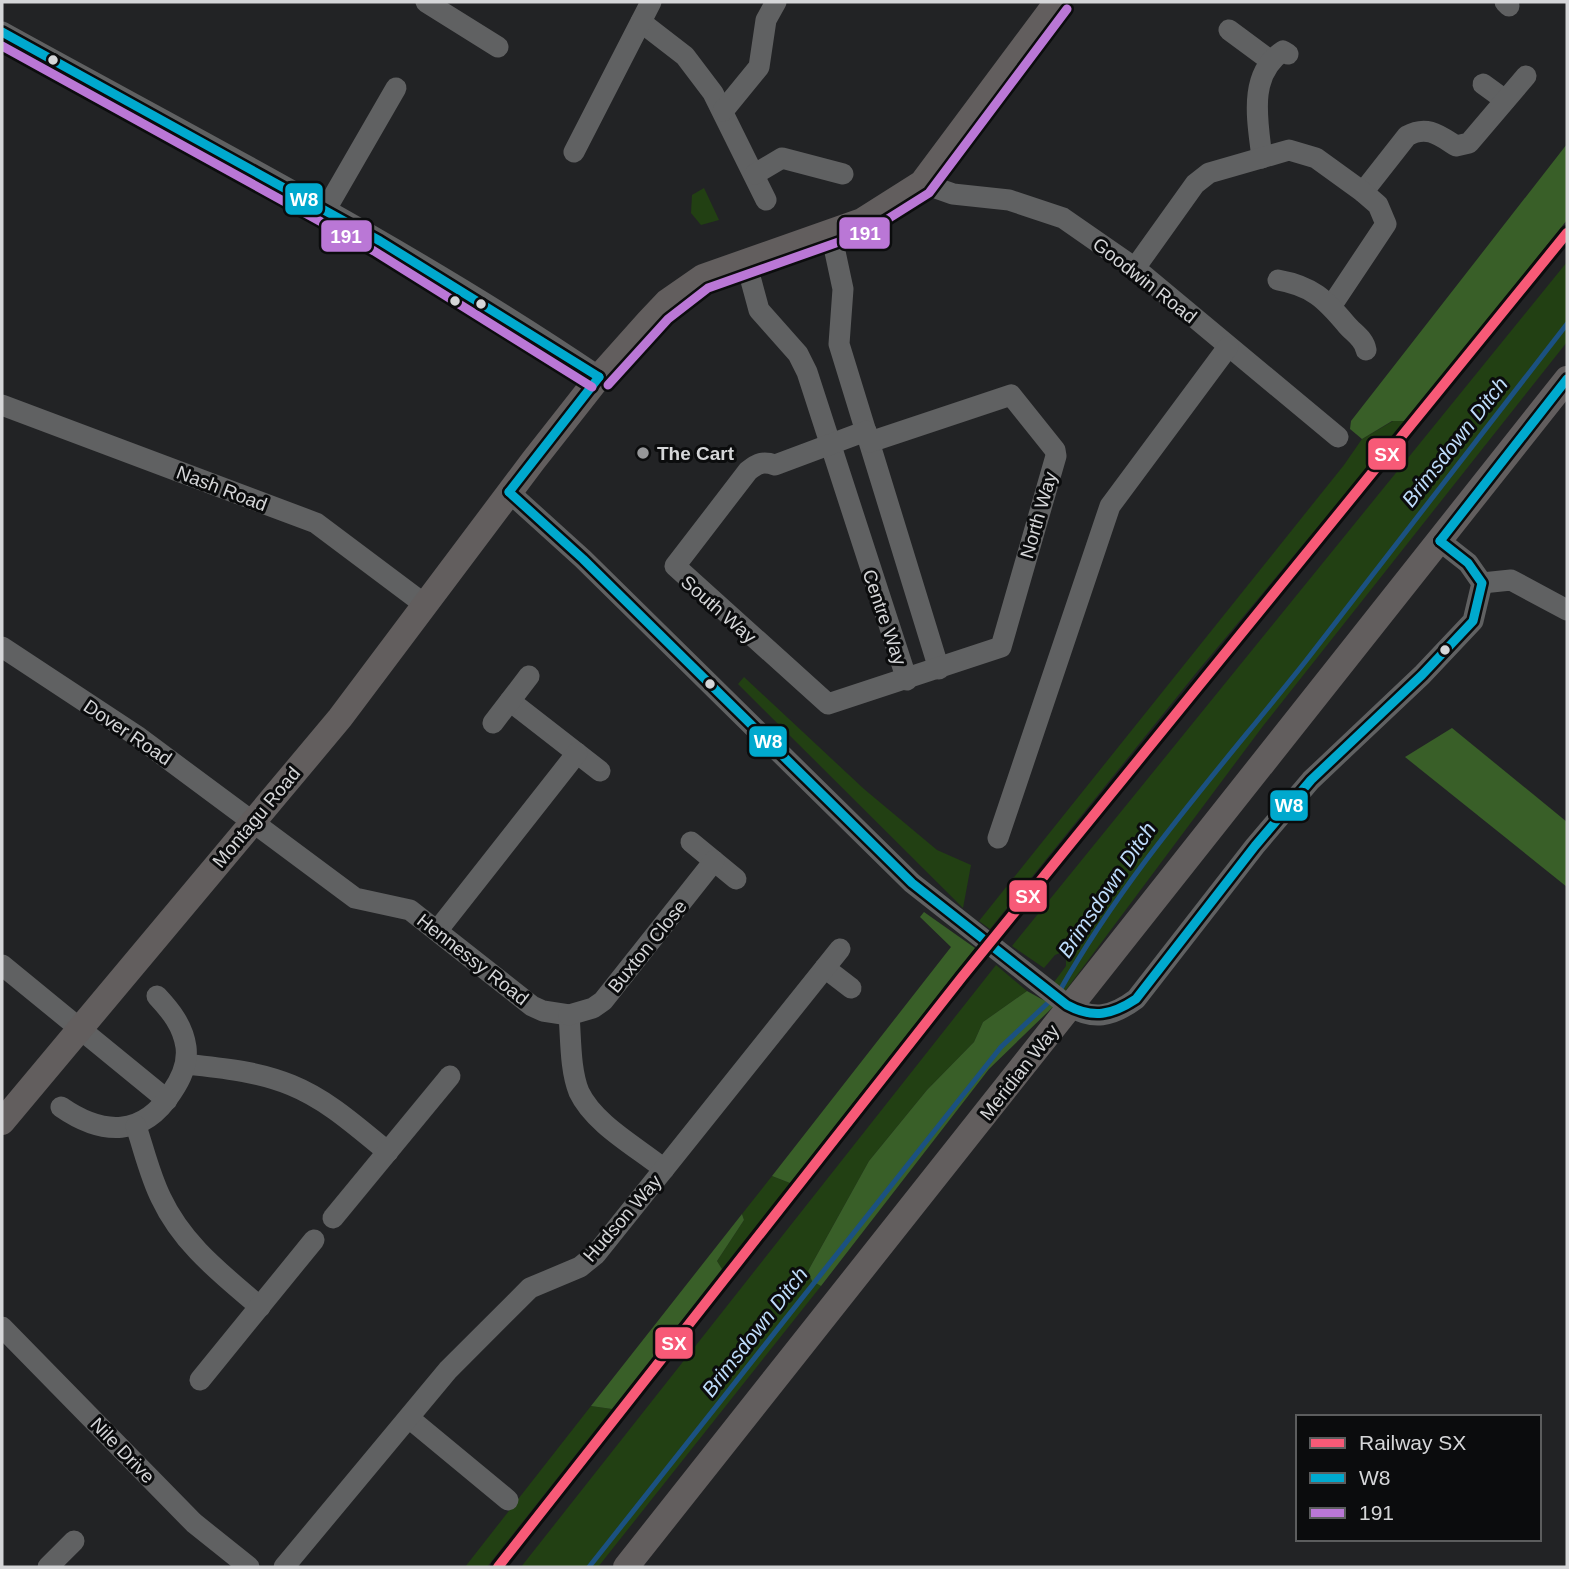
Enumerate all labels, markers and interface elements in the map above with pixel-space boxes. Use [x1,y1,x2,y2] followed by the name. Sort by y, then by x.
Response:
[46,53,60,67] unlabelled marker
[284,182,324,216] line badge: W8
[290,189,318,210] text: W8
[838,216,891,250] line badge: 191
[320,219,373,253] line badge: 191
[849,223,881,244] text: 191
[330,226,362,247] text: 191
[1089,233,1201,327] street label: Goodwin Road
[448,294,462,308] unlabelled marker
[474,297,488,311] unlabelled marker
[1397,373,1512,511] water label: Brimsdown Ditch
[1367,437,1407,471] line badge: SX
[657,443,735,464] place label: The Cart
[1374,444,1400,465] text: SX
[635,445,651,461] marker: The Cart
[174,462,270,515] street label: Nash Road
[1016,469,1061,561] street label: North Way
[858,567,911,668] street label: Centre Way
[677,571,761,648] street label: South Way
[1438,643,1452,657] unlabelled marker
[703,677,717,691] unlabelled marker
[80,695,176,769] street label: Dover Road
[748,725,788,758] line badge: W8
[754,731,782,752] text: W8
[208,763,304,872] street label: Montagu Road
[1269,789,1309,822] line badge: W8
[1275,795,1303,816] text: W8
[1053,818,1160,961] water label: Brimsdown Ditch
[1008,879,1048,913] line badge: SX
[1015,886,1041,907] text: SX
[604,896,691,997] street label: Buxton Close
[413,910,532,1009] street label: Hennessy Road
[976,1020,1064,1124] street label: Meridian Way
[579,1170,666,1266] street label: Hudson Way
[697,1263,812,1401] water label: Brimsdown Ditch
[654,1326,694,1360] line badge: SX
[661,1333,687,1354] text: SX
[86,1413,159,1487] street label: Nile Drive
[1296,1415,1541,1541] legend
[1359,1431,1466,1454] text: Railway SX
[1359,1466,1391,1489] text: W8
[1359,1501,1394,1524] text: 191

